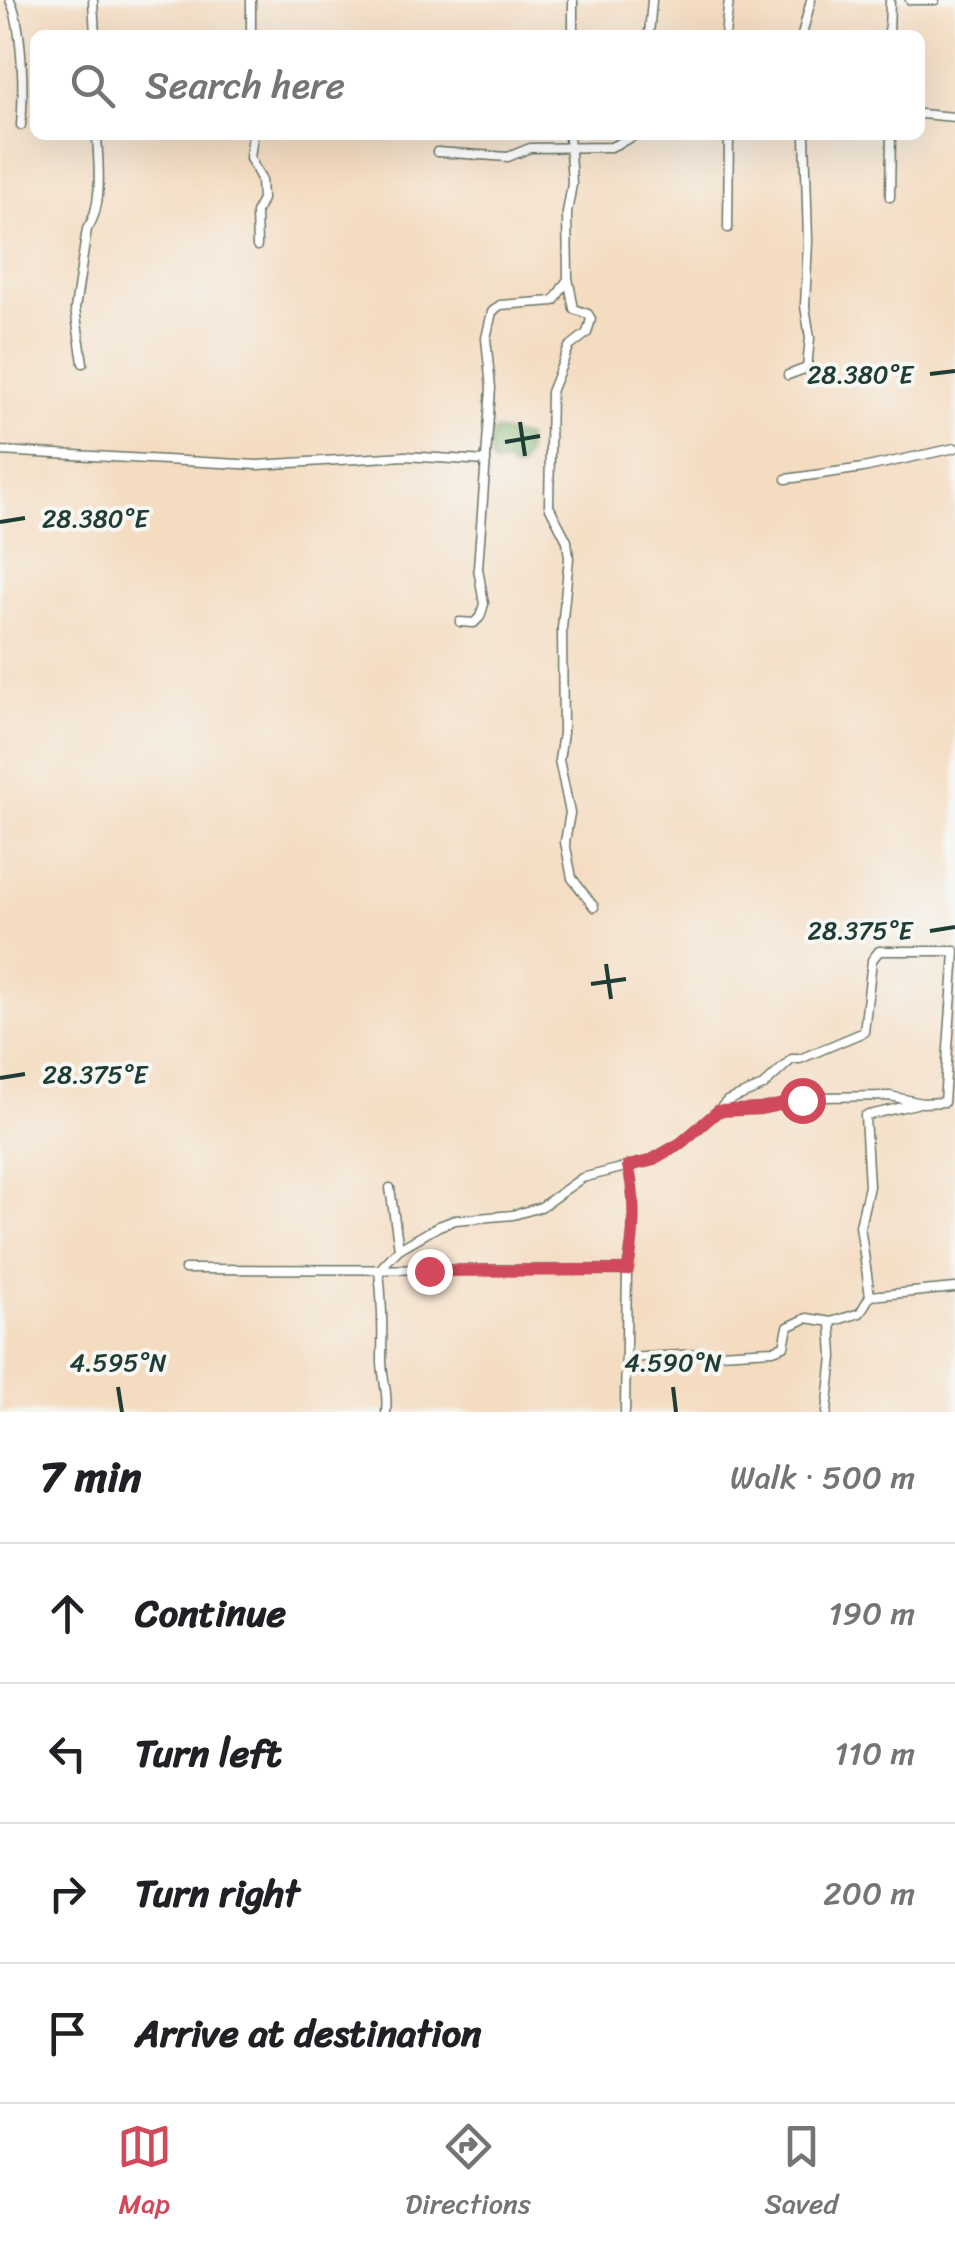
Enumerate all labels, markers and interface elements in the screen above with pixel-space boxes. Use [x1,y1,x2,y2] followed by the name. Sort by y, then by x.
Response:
[30,30,925,140] search box
[145,52,345,119] text: Search here
[65,58,120,113] icon: search
[807,352,915,397] text: 28.380°E
[42,496,150,541] text: 28.380°E
[808,908,915,953] text: 28.375°E
[43,1052,150,1097] text: 28.375°E
[780,1078,826,1124] route start
[407,1249,453,1295] route end
[69,1340,167,1385] text: 4.595°N
[624,1340,722,1385] text: 4.590°N
[40,1440,141,1514] text: 7 min
[730,1449,915,1506] text: Walk · 500 m
[135,1580,286,1647] text: Continue
[829,1585,915,1642] text: 190 m
[40,1586,95,1641] icon: ahead
[135,1720,281,1787] text: Turn left
[834,1725,915,1782] text: 110 m
[40,1726,95,1781] icon: left
[135,1860,300,1927] text: Turn right
[823,1865,915,1922] text: 200 m
[40,1866,95,1921] icon: right
[135,2000,482,2067] text: Arrive at destination
[40,2006,95,2061] icon: arrive
[117,2119,172,2228] tab: Map
[405,2119,531,2228] tab: Directions
[764,2119,838,2228] tab: Saved

